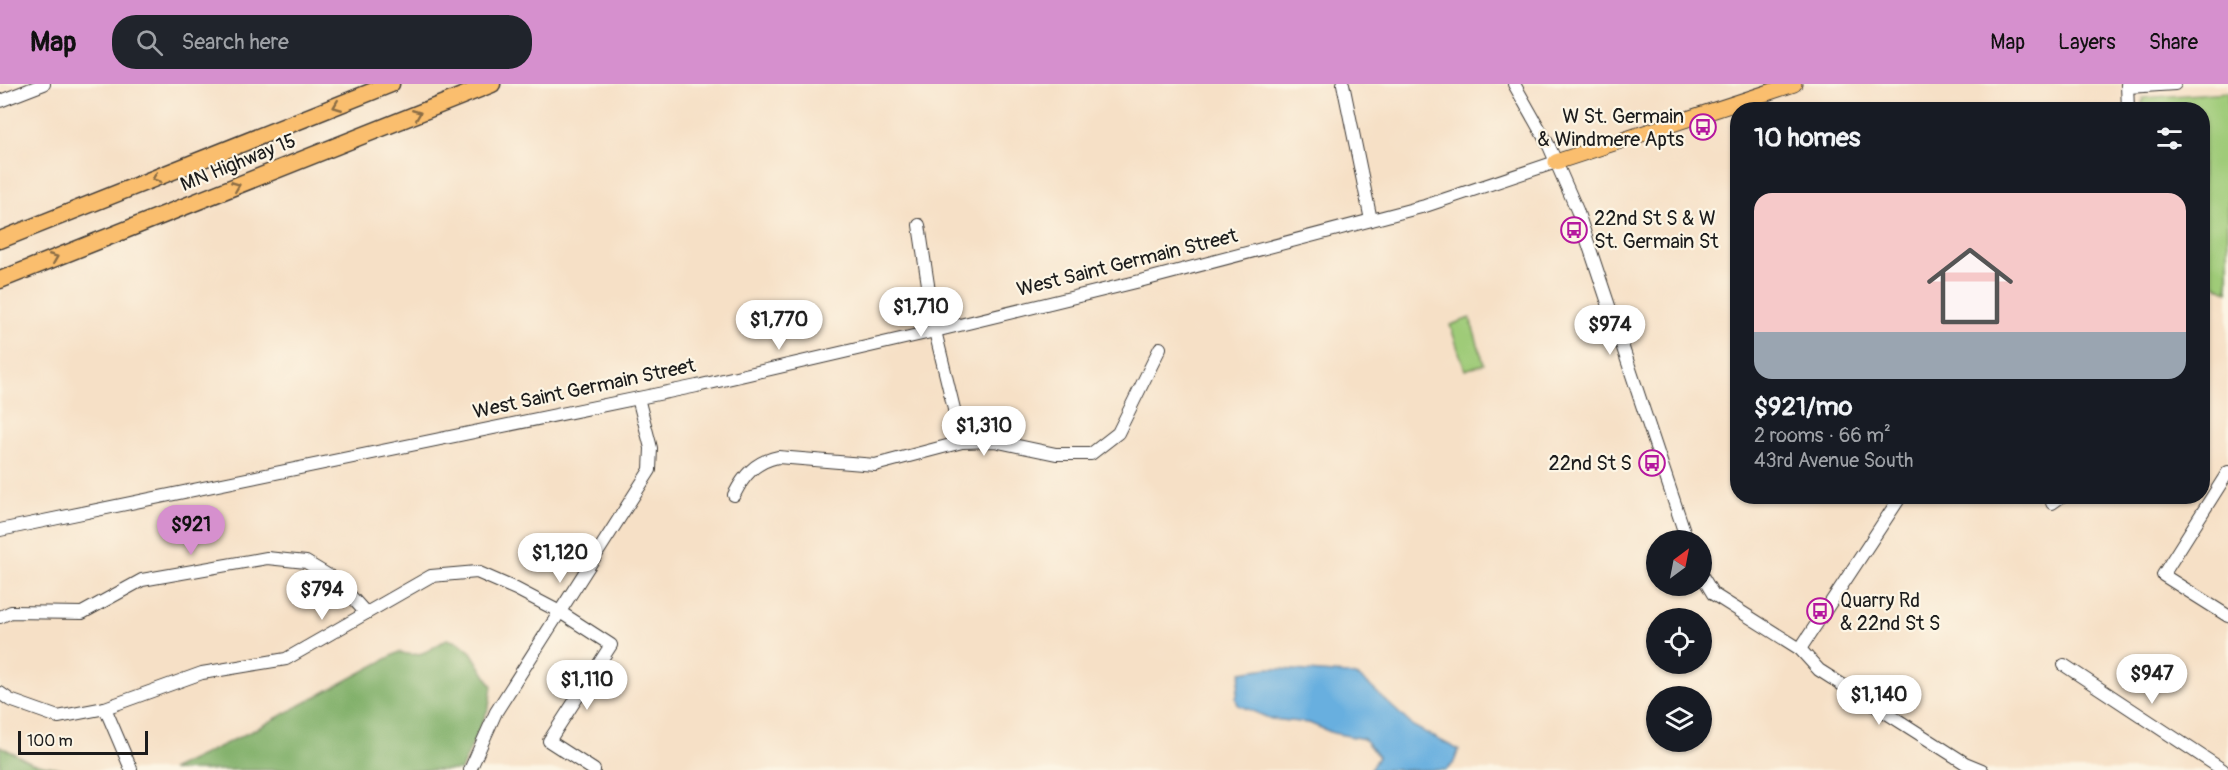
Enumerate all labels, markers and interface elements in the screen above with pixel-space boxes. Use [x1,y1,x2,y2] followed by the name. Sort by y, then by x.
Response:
[112,15,532,69] search box
[30,25,76,60] text: Map
[133,26,166,59] icon: search
[181,28,289,56] text: Search here
[1990,29,2025,56] text: Map
[2058,29,2116,56] text: Layers
[2149,29,2198,56] text: Share
[332,99,343,111] one-way arrow
[1538,104,1684,152] place label: W St. Germain & Windmere Apts
[410,109,421,121] one-way arrow
[1688,112,1718,142] bus stop icon: W St. Germain & Windmere Apts
[1754,122,1860,154] text: 10 homes
[2153,122,2186,155] icon: filters
[177,128,300,197] street label: MN Highway 15
[151,171,162,183] one-way arrow
[229,181,240,193] one-way arrow
[1594,206,1719,254] place label: 22nd St S & W St. Germain St
[1559,215,1589,245] bus stop icon: 22nd St S & W St. Germain St
[1014,223,1241,302] street label: West Saint Germain Street
[1916,232,2024,340] icon: home
[48,253,59,265] one-way arrow
[872,287,970,338] pin: $1,710
[893,294,949,319] text: $1,710
[730,300,828,351] pin: $1,770
[1574,305,1646,356] pin: $974
[750,307,808,332] text: $1,770
[1588,312,1632,337] text: $974
[471,353,698,424] street label: West Saint Germain Street
[1754,391,1853,423] text: $921/mo
[935,406,1033,457] pin: $1,310
[956,413,1012,438] text: $1,310
[1754,423,1891,448] text: 2 rooms · 66 m²
[1637,448,1667,478] bus stop icon: 22nd St S
[1754,448,1913,473] text: 43rd Avenue South
[1548,451,1632,476] place label: 22nd St S
[155,505,227,556] pin: $921
[171,512,211,537] text: $921
[1646,530,1712,596] north arrow
[1646,530,1712,752] map controls
[511,533,609,584] pin: $1,120
[532,540,588,565] text: $1,120
[286,570,358,621] pin: $794
[300,577,344,602] text: $794
[1840,588,1940,636] place label: Quarry Rd & 22nd St S
[1805,596,1835,626] bus stop icon: Quarry Rd & 22nd St S
[1646,608,1712,674] button: locate
[2116,654,2188,705] pin: $947
[538,660,636,711] pin: $1,110
[2130,661,2174,686] text: $947
[560,667,614,692] text: $1,110
[1830,675,1928,726] pin: $1,140
[1851,682,1907,707] text: $1,140
[1646,686,1712,752] button: layers
[18,728,148,756] scale bar
[27,731,73,751] text: 100 m

